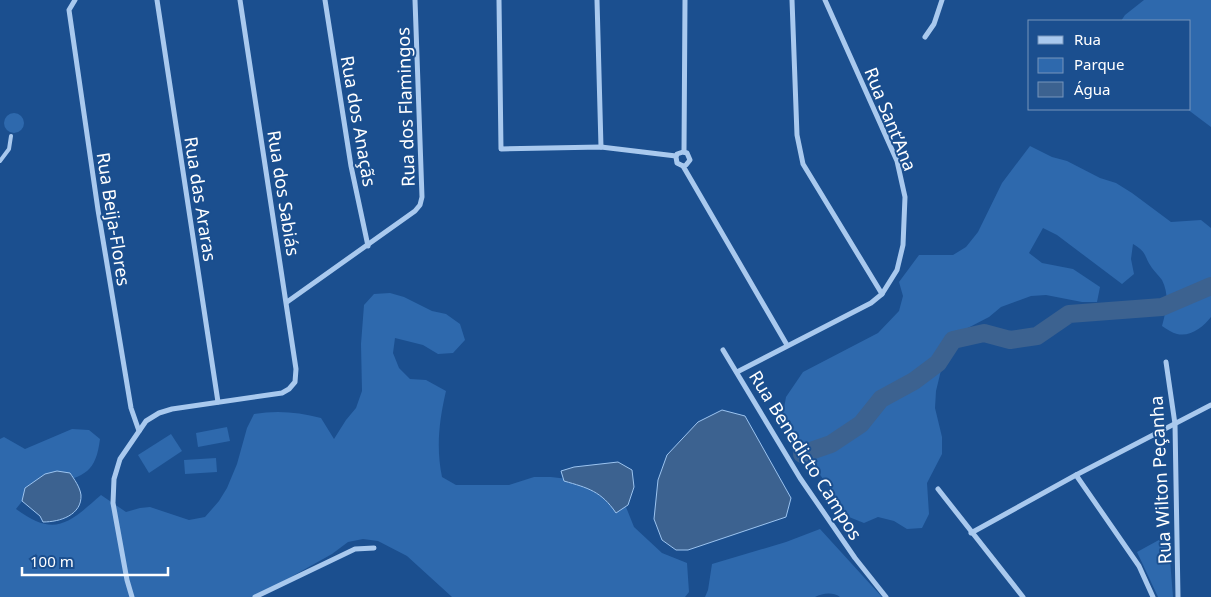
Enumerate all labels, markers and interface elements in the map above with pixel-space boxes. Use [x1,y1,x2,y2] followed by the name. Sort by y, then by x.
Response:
[1028,20,1191,110] legend
[390,27,420,187] street label: Rua dos Flamingos
[1074,29,1101,49] text: Rua
[336,54,382,188] street label: Rua dos Anaçãs
[1074,54,1124,74] text: Parque
[859,64,923,174] street label: Rua Sant’Ana
[1074,79,1111,99] text: Água
[262,129,306,257] street label: Rua dos Sabiás
[179,135,223,263] street label: Rua das Araras
[92,151,136,287] street label: Rua Beija-Flores
[744,366,868,544] street label: Rua Benedicto Campos
[1144,395,1176,565] street label: Rua Wilton Peçanha
[22,544,169,576] scale bar
[30,551,74,571] text: 100 m

